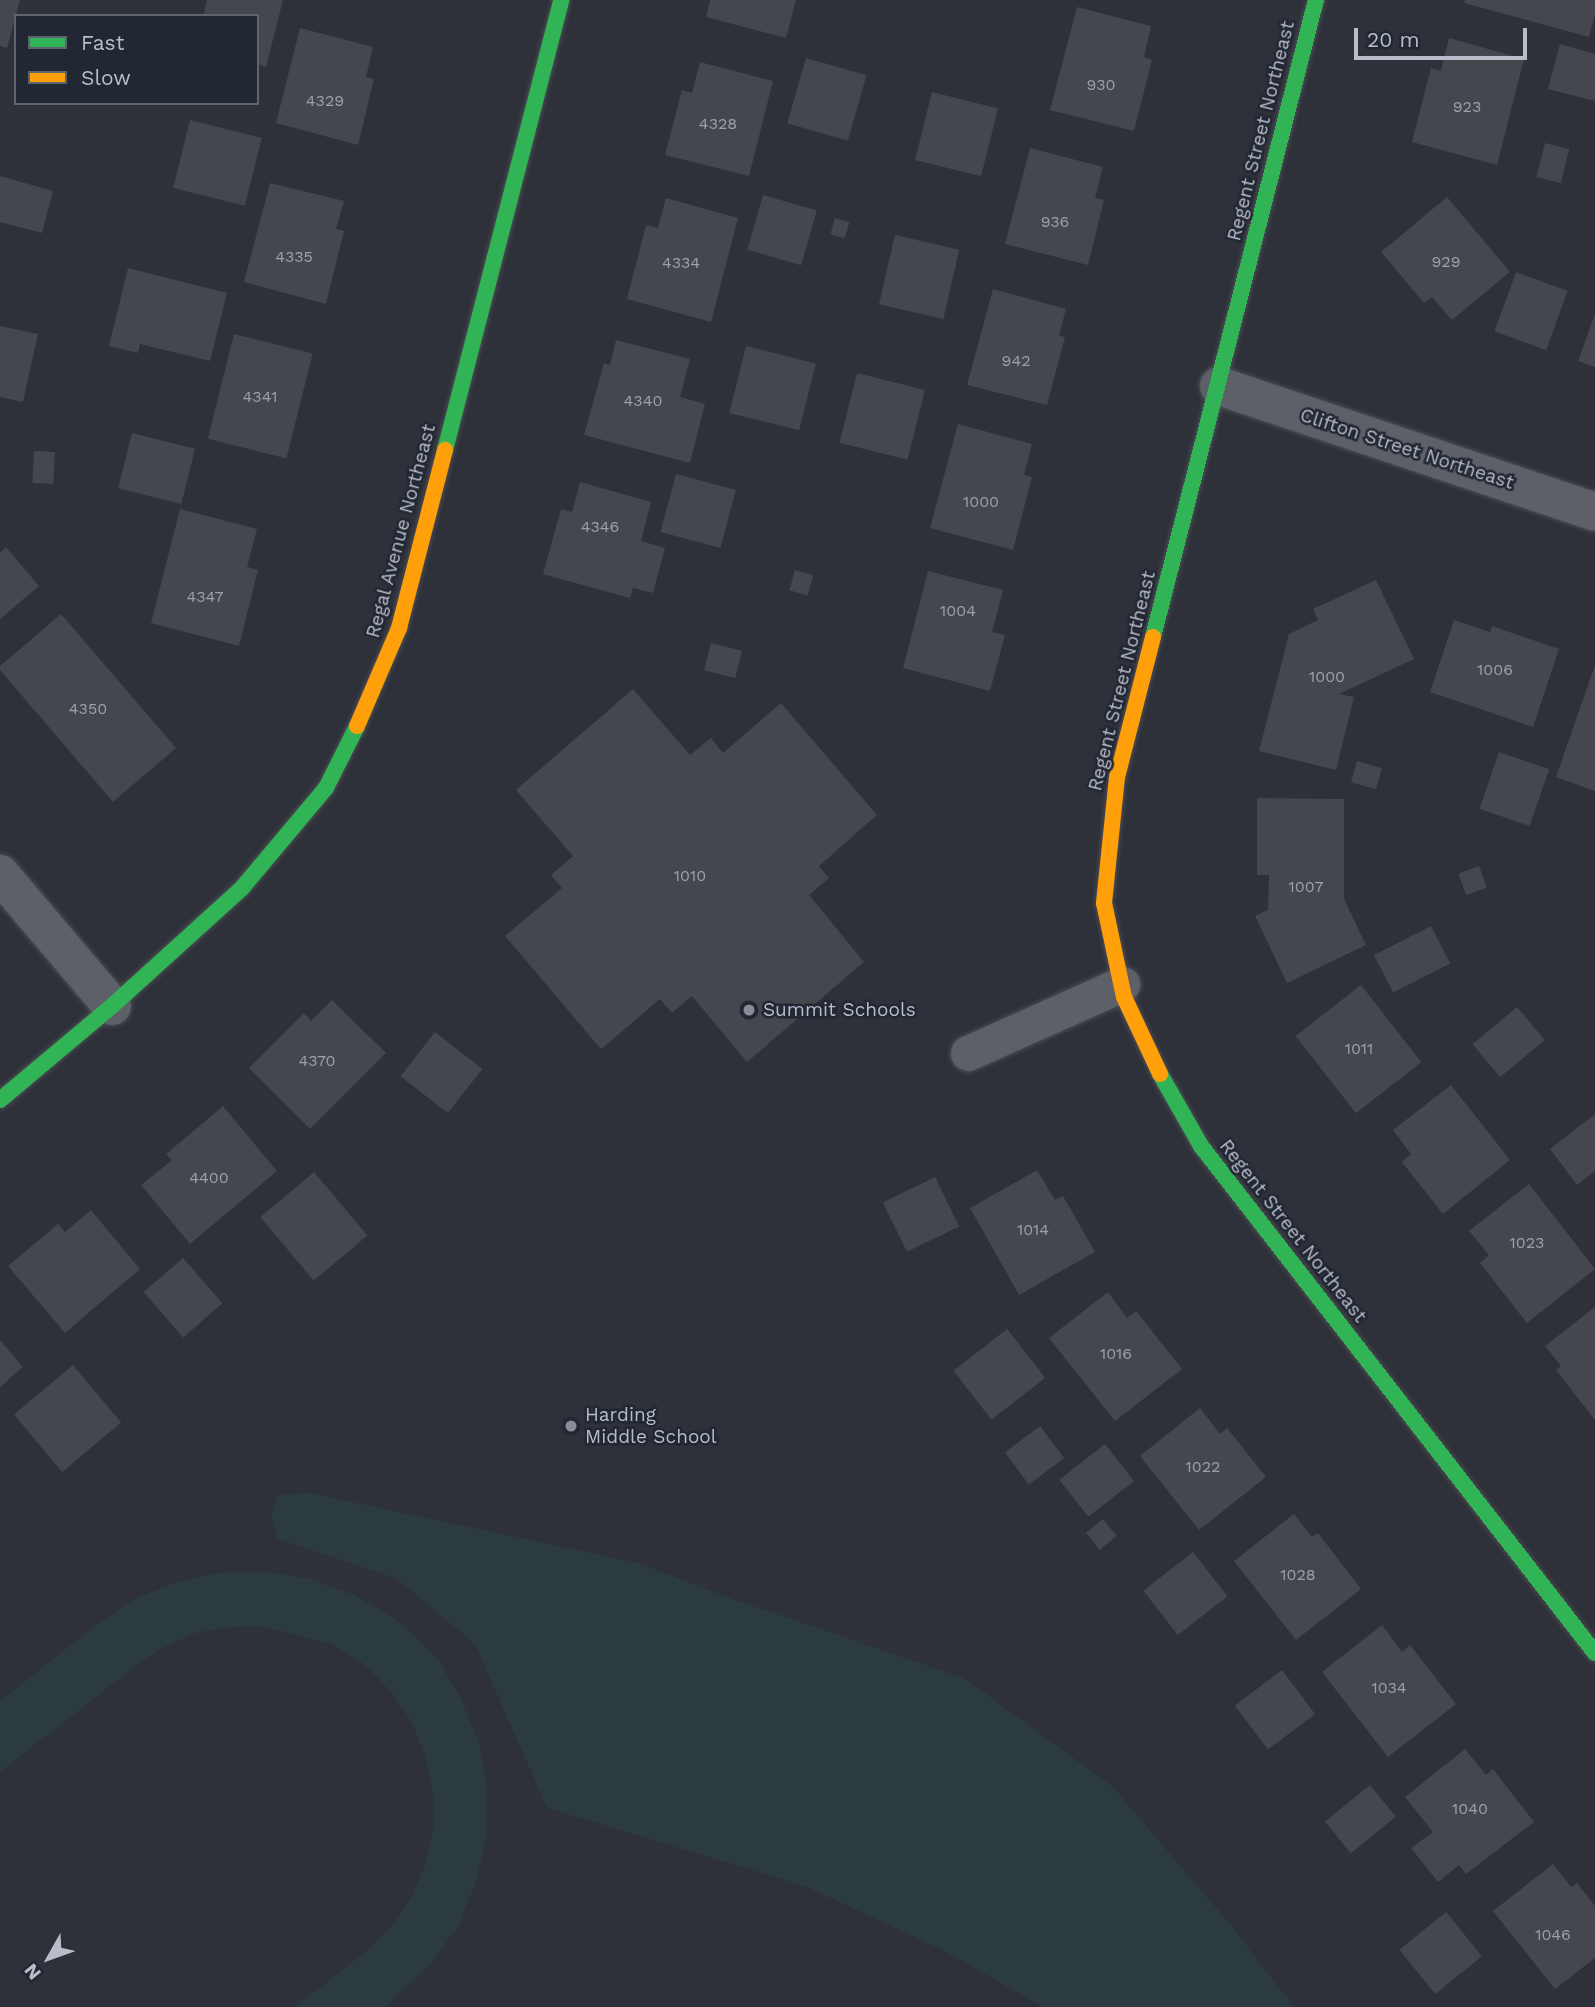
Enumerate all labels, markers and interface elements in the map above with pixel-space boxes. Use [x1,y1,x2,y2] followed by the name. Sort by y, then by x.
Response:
[14,14,259,105] legend
[1357,14,1530,58] scale bar
[1223,19,1299,243] street label: Regent Street Northeast
[1367,27,1419,52] text: 20 m
[81,30,125,55] text: Fast
[81,65,131,90] text: Slow
[1087,75,1115,95] house number: 930
[306,91,344,111] house number: 4329
[1453,97,1481,117] house number: 923
[699,114,737,134] house number: 4328
[1041,212,1069,232] house number: 936
[275,247,313,267] house number: 4335
[1431,252,1461,272] house number: 929
[662,253,700,273] house number: 4334
[1002,351,1030,371] house number: 942
[243,387,277,407] house number: 4341
[624,391,662,411] house number: 4340
[1297,404,1517,494] street label: Clifton Street Northeast
[361,421,441,641] street label: Regal Avenue Northeast
[963,492,999,512] house number: 1000
[581,517,619,537] house number: 4346
[1084,569,1160,793] street label: Regent Street Northeast
[186,587,224,607] house number: 4347
[940,601,976,621] house number: 1004
[1477,660,1513,680] house number: 1006
[1309,667,1345,687] house number: 1000
[69,699,107,719] house number: 4350
[674,866,706,886] house number: 1010
[1289,877,1323,897] house number: 1007
[763,999,916,1021] place label: Summit Schools
[741,1002,757,1018] marker: Summit Schools
[1345,1039,1373,1059] house number: 1011
[298,1051,336,1071] house number: 4370
[1214,1135,1372,1327] street label: Regent Street Northeast
[189,1168,229,1188] house number: 4400
[1017,1220,1049,1240] house number: 1014
[1510,1233,1544,1253] house number: 1023
[1100,1344,1132,1364] house number: 1016
[585,1404,717,1448] place label: Harding Middle School
[563,1418,579,1434] marker: Harding Middle School
[1186,1457,1220,1477] house number: 1022
[1280,1565,1316,1585] house number: 1028
[1372,1678,1406,1698] house number: 1034
[1452,1799,1488,1819] house number: 1040
[14,1923,84,1993] north arrow
[1535,1925,1571,1945] house number: 1046
[19,1959,46,1985] text: N

